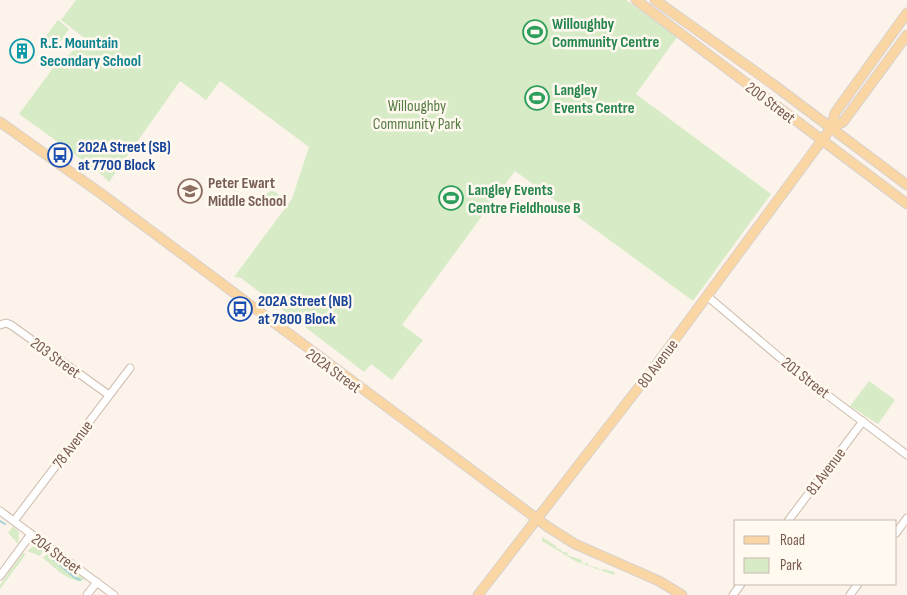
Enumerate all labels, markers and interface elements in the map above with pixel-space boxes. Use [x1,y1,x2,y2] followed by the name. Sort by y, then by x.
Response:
[552,15,659,52] place label: Willoughby Community Centre
[522,19,548,45] sports icon: Willoughby Community Centre
[40,34,141,71] place label: R.E. Mountain Secondary School
[9,38,35,64] building icon: R.E. Mountain Secondary School
[742,78,799,128] street label: 200 Street
[554,81,635,118] place label: Langley Events Centre
[524,85,550,111] sports icon: Langley Events Centre
[373,97,461,134] park label: Willoughby Community Park
[78,138,171,175] place label: 202A Street (SB) at 7700 Block
[47,142,73,168] bus stop icon: 202A Street (SB) at 7700 Block
[208,174,286,211] place label: Peter Ewart Middle School
[177,178,203,204] school or university icon: Peter Ewart Middle School
[468,181,581,218] place label: Langley Events Centre Fieldhouse B
[438,185,464,211] sports icon: Langley Events Centre Fieldhouse B
[258,292,352,329] place label: 202A Street (NB) at 7800 Block
[227,296,253,322] bus stop icon: 202A Street (NB) at 7800 Block
[27,334,84,383] street label: 203 Street
[634,336,683,392] street label: 80 Avenue
[302,345,364,398] street label: 202A Street
[777,354,833,403] street label: 201 Street
[49,417,97,473] street label: 78 Avenue
[802,445,850,499] street label: 81 Avenue
[734,520,897,585] legend
[28,530,85,579] street label: 204 Street
[780,531,805,550] text: Road
[780,556,802,575] text: Park

